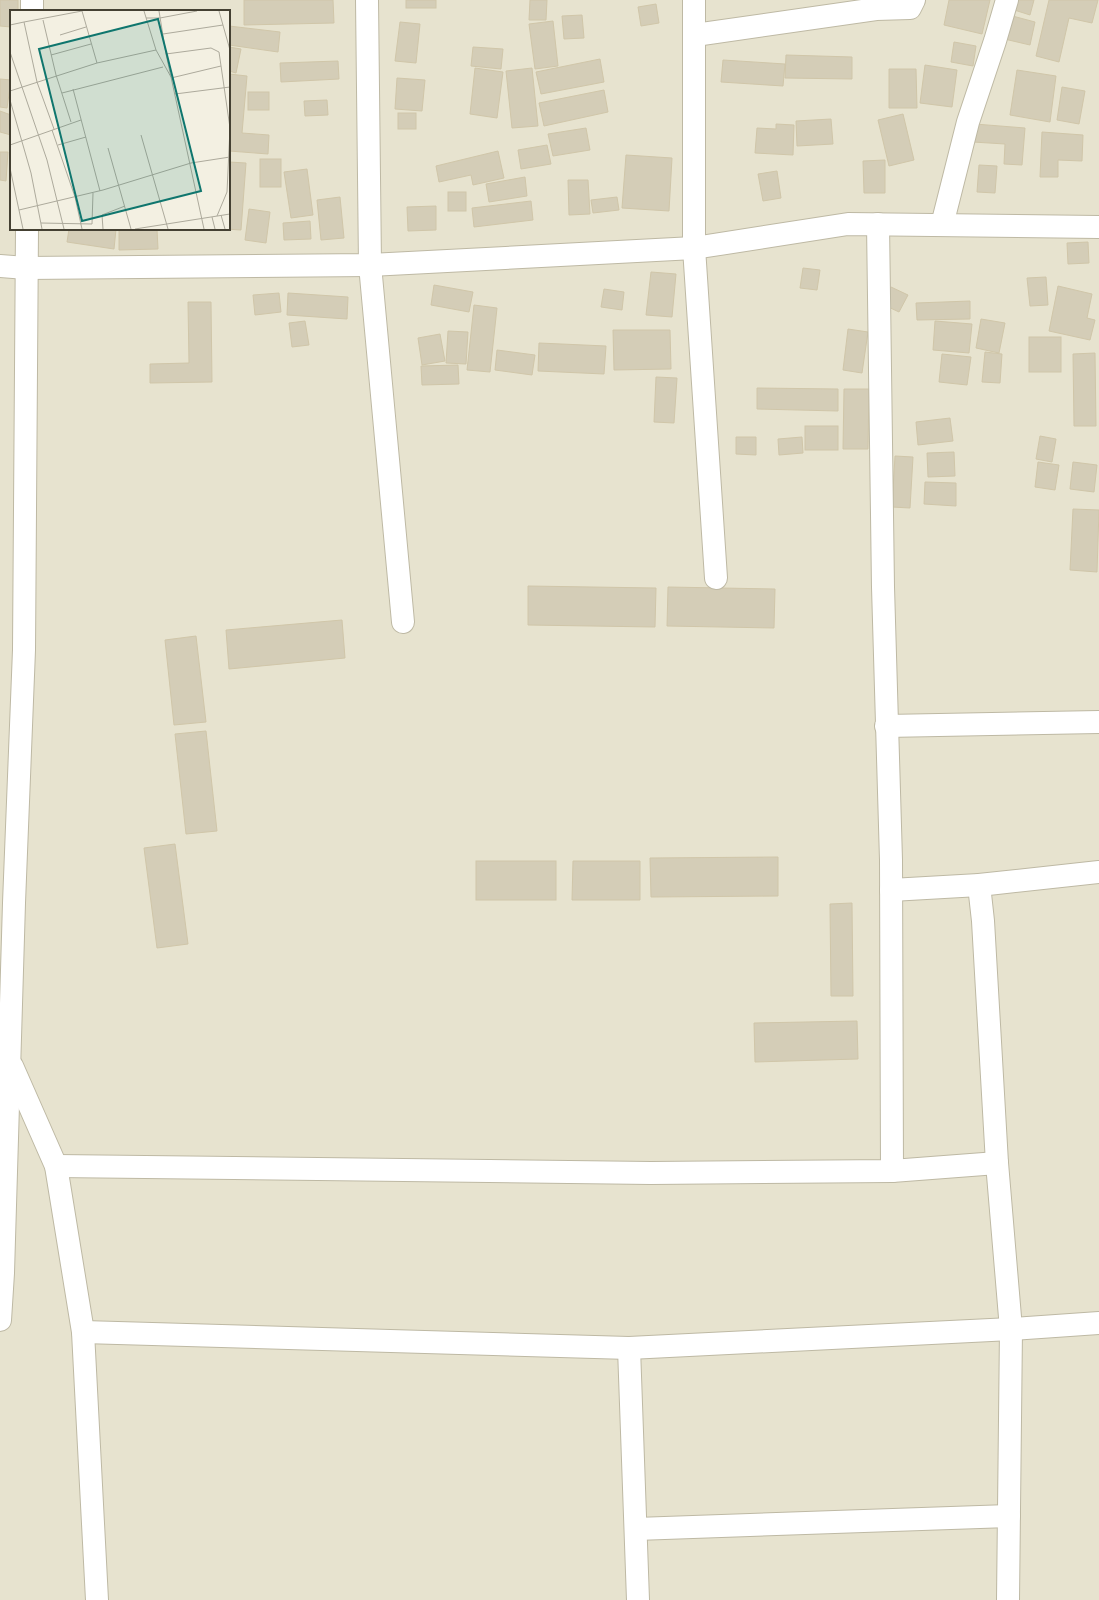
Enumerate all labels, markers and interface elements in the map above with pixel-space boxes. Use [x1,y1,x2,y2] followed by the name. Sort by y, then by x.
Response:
[10,10,230,230] inset map

